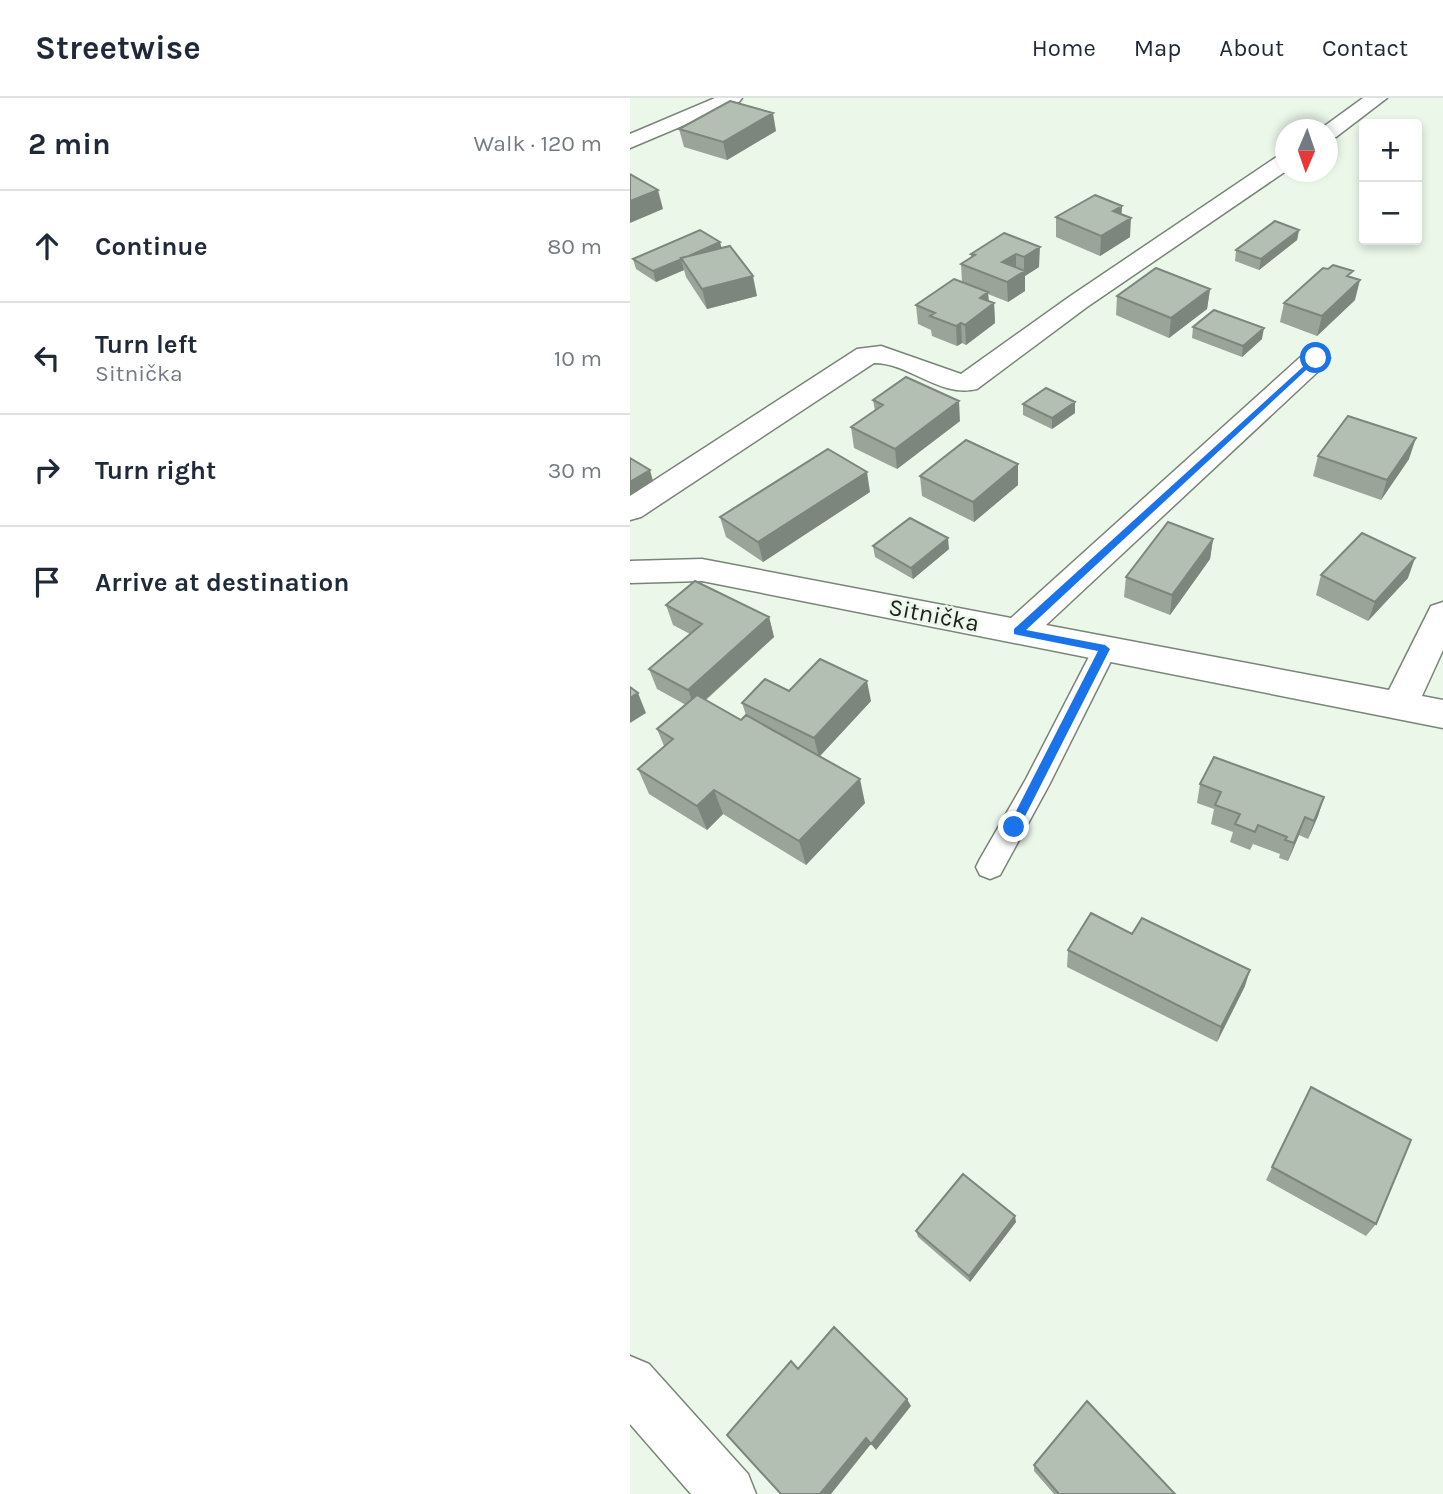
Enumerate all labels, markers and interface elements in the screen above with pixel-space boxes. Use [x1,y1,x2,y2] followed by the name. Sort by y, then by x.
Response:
[35,29,201,67] text: Streetwise
[1032,34,1096,62] text: Home
[1134,34,1181,62] text: Map
[1219,34,1284,62] text: About
[1322,34,1408,62] text: Contact
[1275,119,1338,182] north arrow
[1359,119,1422,245] map controls
[1359,119,1422,182] button: +
[28,126,111,162] text: 2 min
[474,130,602,157] text: Walk · 120 m
[1359,182,1422,245] button: −
[28,227,66,265] icon: ahead
[95,231,207,262] text: Continue
[547,233,602,260] text: 80 m
[95,329,197,360] text: Turn left
[28,339,66,377] icon: left
[1300,342,1331,373] route start
[554,345,602,372] text: 10 m
[95,360,183,387] text: Sitnička
[28,451,66,489] icon: right
[95,455,216,486] text: Turn right
[548,457,602,484] text: 30 m
[28,563,66,601] icon: arrive
[95,567,349,598] text: Arrive at destination
[886,593,982,637] street label: Sitnička
[998,811,1029,842] route end

